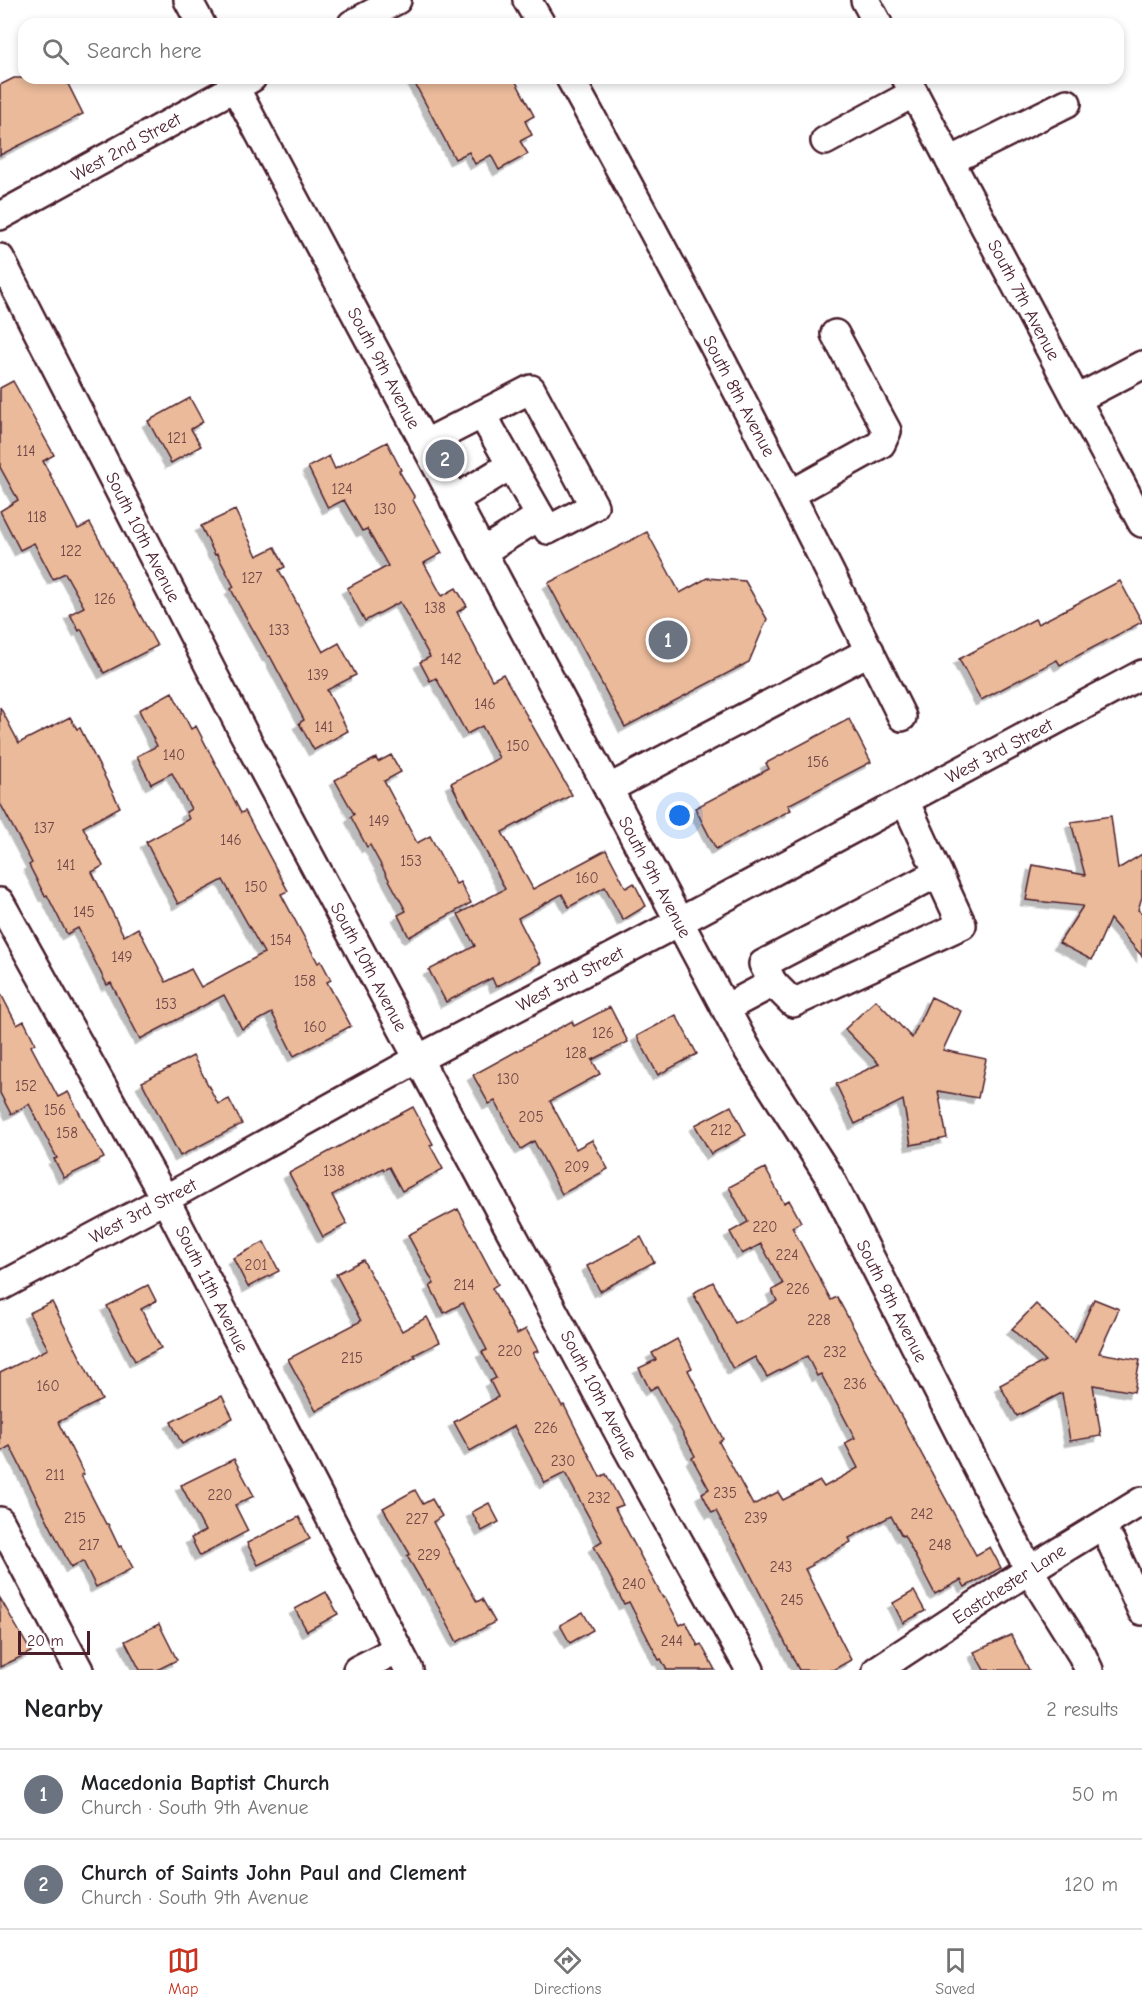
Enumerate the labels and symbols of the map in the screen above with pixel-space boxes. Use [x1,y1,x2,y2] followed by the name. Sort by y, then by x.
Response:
[68,108,185,186] street label: West 2nd Street
[983,236,1064,364] street label: South 7th Avenue
[343,304,424,433] street label: South 9th Avenue
[698,332,779,460] street label: South 8th Avenue
[167,429,187,447] house number: 121
[426,436,464,482] pin: 2
[16,442,36,460] house number: 114
[101,469,184,606] street label: South 10th Avenue
[332,480,352,498] house number: 124
[374,500,396,518] house number: 130
[27,508,47,526] house number: 118
[60,542,82,560] house number: 122
[242,569,262,587] house number: 127
[94,590,116,608] house number: 126
[424,599,446,617] house number: 138
[648,618,688,662] pin: 1
[268,621,290,639] house number: 133
[440,650,462,668] house number: 142
[307,666,329,684] house number: 139
[474,695,496,713] house number: 146
[942,714,1057,789] street label: West 3rd Street
[314,718,334,736] house number: 141
[506,737,530,755] house number: 150
[163,746,185,764] house number: 140
[807,753,829,771] house number: 156
[665,801,694,830] your location
[368,812,390,830] house number: 149
[614,813,695,942] street label: South 9th Avenue
[34,819,54,837] house number: 137
[220,831,242,849] house number: 146
[400,852,422,870] house number: 153
[56,856,76,874] house number: 141
[575,869,599,887] house number: 160
[244,878,268,896] house number: 150
[326,899,411,1035] street label: South 10th Avenue
[73,903,95,921] house number: 145
[270,931,292,949] house number: 154
[513,942,628,1017] street label: West 3rd Street
[111,948,133,966] house number: 149
[294,972,316,990] house number: 158
[155,995,177,1013] house number: 153
[303,1018,327,1036] house number: 160
[592,1024,614,1042] house number: 126
[565,1044,587,1062] house number: 128
[497,1070,519,1088] house number: 130
[15,1077,37,1095] house number: 152
[44,1101,66,1119] house number: 156
[518,1108,544,1126] house number: 205
[710,1121,732,1139] house number: 212
[56,1124,78,1142] house number: 158
[565,1158,590,1176] house number: 209
[323,1162,345,1180] house number: 138
[86,1174,201,1249] street label: West 3rd Street
[753,1218,777,1236] house number: 220
[171,1222,253,1356] street label: South 11th Avenue
[852,1236,931,1366] street label: South 9th Avenue
[776,1246,798,1264] house number: 224
[245,1256,268,1274] house number: 201
[453,1276,475,1294] house number: 214
[786,1280,810,1298] house number: 226
[807,1311,831,1329] house number: 228
[556,1327,641,1463] street label: South 10th Avenue
[498,1342,522,1360] house number: 220
[823,1343,847,1361] house number: 232
[341,1349,363,1367] house number: 215
[843,1375,867,1393] house number: 236
[36,1377,60,1395] house number: 160
[534,1419,558,1437] house number: 226
[551,1452,575,1470] house number: 230
[45,1466,65,1484] house number: 211
[713,1484,737,1502] house number: 235
[208,1486,232,1504] house number: 220
[587,1489,611,1507] house number: 232
[911,1505,933,1523] house number: 242
[64,1509,86,1527] house number: 215
[744,1509,768,1527] house number: 239
[406,1510,428,1528] house number: 227
[79,1536,99,1554] house number: 217
[929,1536,951,1554] house number: 248
[949,1540,1070,1629] street label: Eastchester Lane
[417,1546,441,1564] house number: 229
[770,1558,792,1576] house number: 243
[622,1575,646,1593] house number: 240
[780,1591,804,1609] house number: 245
[18,1628,90,1656] scale bar
[661,1632,683,1650] house number: 244

